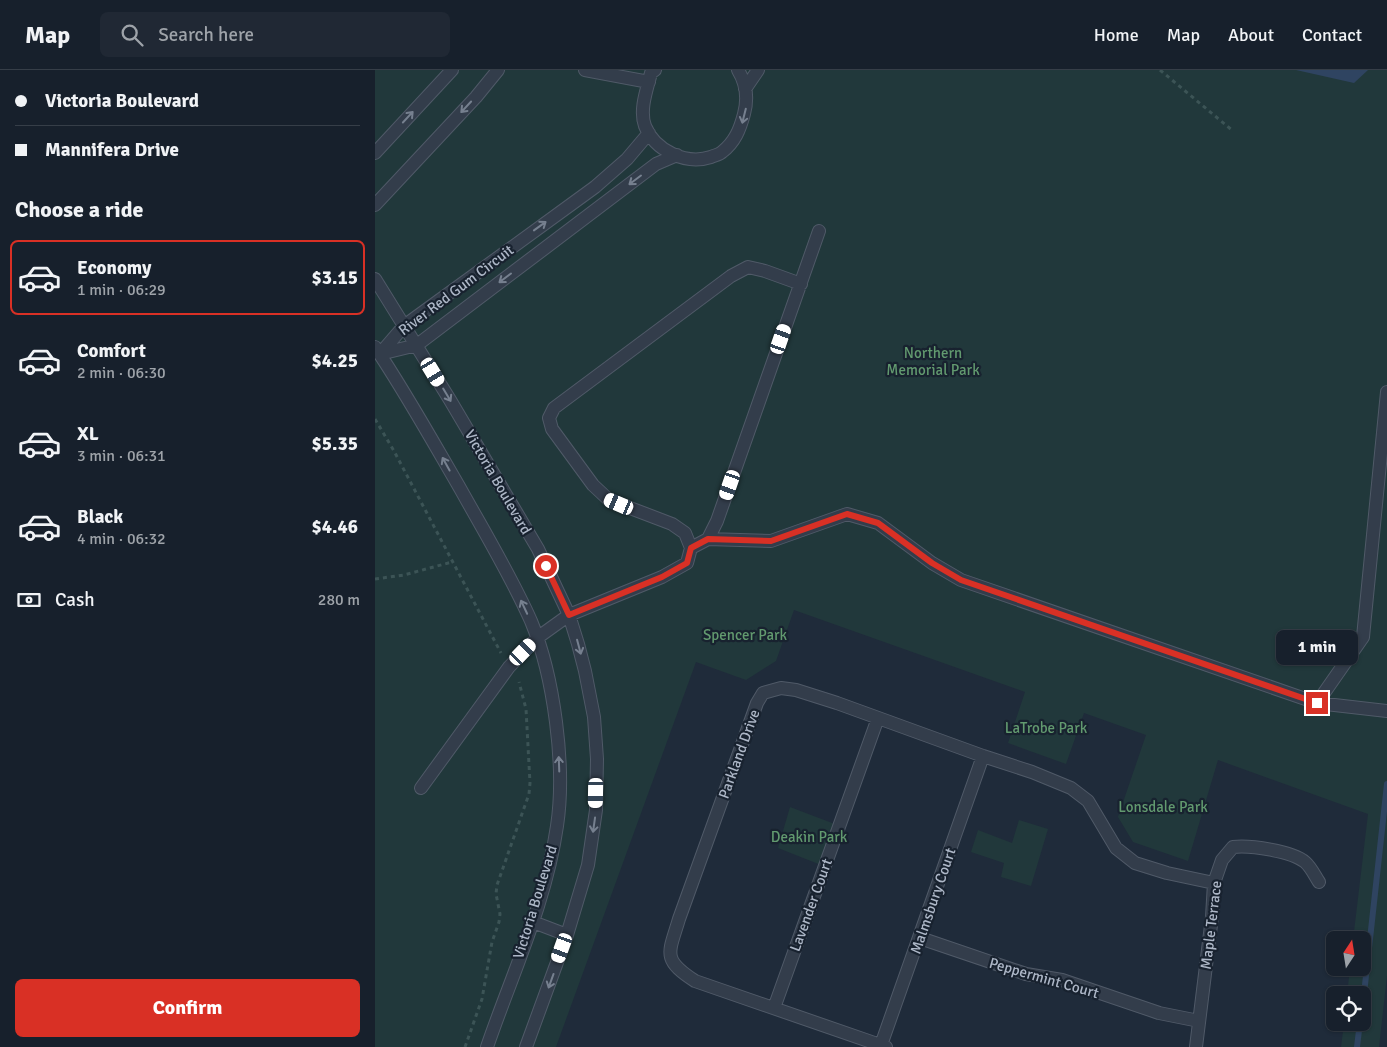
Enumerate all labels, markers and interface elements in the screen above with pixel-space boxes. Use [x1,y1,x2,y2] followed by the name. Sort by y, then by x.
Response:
[100,12,450,57] search box
[25,20,70,50] text: Map
[118,21,146,49] icon: search
[158,23,254,47] text: Search here
[1094,24,1139,46] text: Home
[1167,24,1200,46] text: Map
[1228,24,1274,46] text: About
[1302,24,1362,46] text: Contact
[45,89,199,113] text: Victoria Boulevard
[460,101,472,113] one-way arrow
[738,108,748,124] one-way arrow
[402,111,414,124] one-way arrow
[45,138,179,162] text: Mannifera Drive
[629,174,642,185] one-way arrow
[15,196,143,223] text: Choose a ride
[533,221,547,231] one-way arrow
[395,241,517,339] street label: River Red Gum Circuit
[17,255,62,300] icon: car
[77,256,151,280] text: Economy
[312,266,358,290] text: $3.15
[499,272,512,283] one-way arrow
[77,280,166,300] text: 1 min · 06:29
[769,322,792,356] car
[17,338,62,383] icon: car
[77,339,146,363] text: Comfort
[886,344,980,379] park label: Northern Memorial Park
[312,349,358,373] text: $4.25
[418,355,447,389] car
[77,363,166,383] text: 2 min · 06:30
[443,387,453,401] one-way arrow
[17,421,62,466] icon: car
[77,422,99,446] text: XL
[461,426,535,538] street label: Victoria Boulevard
[312,432,358,456] text: $5.35
[77,446,166,466] text: 3 min · 06:31
[441,457,451,472] one-way arrow
[718,468,741,502] car
[602,491,635,517] car
[17,504,62,549] icon: car
[77,505,123,529] text: Black
[312,515,358,539] text: $4.46
[77,529,166,549] text: 4 min · 06:32
[535,555,557,577] route start
[15,586,43,614] icon: cash
[55,588,95,612] text: Cash
[318,590,360,610] text: 280 m
[519,600,528,615] one-way arrow
[703,626,788,644] park label: Spencer Park
[1276,630,1358,666] callout: 1 min
[507,636,538,668] car
[1298,637,1336,657] text: 1 min
[574,638,584,654] one-way arrow
[1306,692,1328,714] route end
[715,707,763,801] street label: Parkland Drive
[1005,719,1088,737] park label: LaTrobe Park
[554,757,564,773] one-way arrow
[588,778,603,808] car
[1118,798,1208,816] park label: Lonsdale Park
[589,816,599,832] one-way arrow
[771,828,848,846] park label: Deakin Park
[509,843,561,961] street label: Victoria Boulevard
[906,846,960,956] street label: Malmsbury Court
[786,856,836,954] street label: Lavender Court
[1197,880,1225,970] street label: Maple Terrace
[549,931,574,965] car
[1326,931,1371,976] north arrow
[1326,931,1371,1031] map controls
[987,954,1101,1002] street label: Peppermint Court
[546,973,555,988] one-way arrow
[15,979,360,1037] button: Confirm
[1326,986,1371,1031] button: locate

